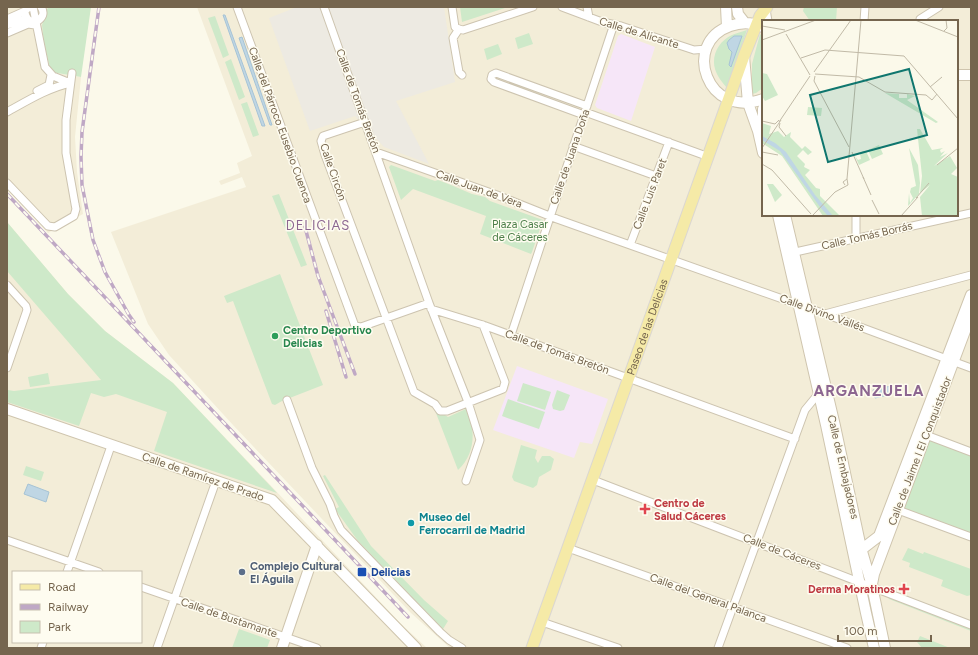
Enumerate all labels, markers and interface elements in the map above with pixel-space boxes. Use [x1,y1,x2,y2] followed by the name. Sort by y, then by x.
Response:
[598,15,680,51] street label: Calle de Alicante
[762,20,958,216] inset map
[246,45,314,205] street label: Calle del Párroco Eusebio Cuenca
[333,47,383,155] street label: Calle de Tomás Bretón
[548,108,592,206] street label: Calle de Juana Doña
[317,142,349,202] street label: Calle Circón
[630,157,670,231] street label: Calle Luis Paret
[434,167,524,211] street label: Calle Juan de Vera
[286,218,350,233] district label: DELICIAS
[492,218,548,244] park label: Plaza Casar de Cáceres
[820,219,914,253] street label: Calle Tomás Borrás
[624,277,670,377] street label: Paseo de las Delicias
[778,292,866,334] street label: Calle Divino Vallés
[283,324,372,350] place label: Centro Deportivo Delicias
[503,327,611,377] street label: Calle de Tomás Bretón
[270,331,280,341] marker: Centro Deportivo Delicias
[886,374,955,527] street label: Calle de Jaime I El Conquistador
[813,382,925,400] district label: ARGANZUELA
[825,414,861,520] street label: Calle de Embajadores
[140,450,266,504] street label: Calle de Ramírez de Prado
[654,497,726,523] place label: Centro de Salud Cáceres
[639,503,651,515] marker: Centro de Salud Cáceres
[419,511,525,537] place label: Museo del Ferrocarril de Madrid
[406,518,416,528] marker: Museo del Ferrocarril de Madrid
[741,531,823,573] street label: Calle de Cáceres
[250,560,342,586] place label: Complejo Cultural El Águila
[356,566,368,578] marker: Delicias
[371,566,410,579] place label: Delicias
[237,567,247,577] marker: Complejo Cultural El Águila
[12,571,142,643] legend
[648,571,768,625] street label: Calle del General Palanca
[48,580,76,594] text: Road
[808,583,895,596] place label: Derma Moratinos
[898,583,910,595] marker: Derma Moratinos
[179,595,279,641] street label: Calle de Bustamante
[48,600,89,614] text: Railway
[838,617,931,643] scale bar
[48,620,71,634] text: Park
[844,624,878,638] text: 100 m

